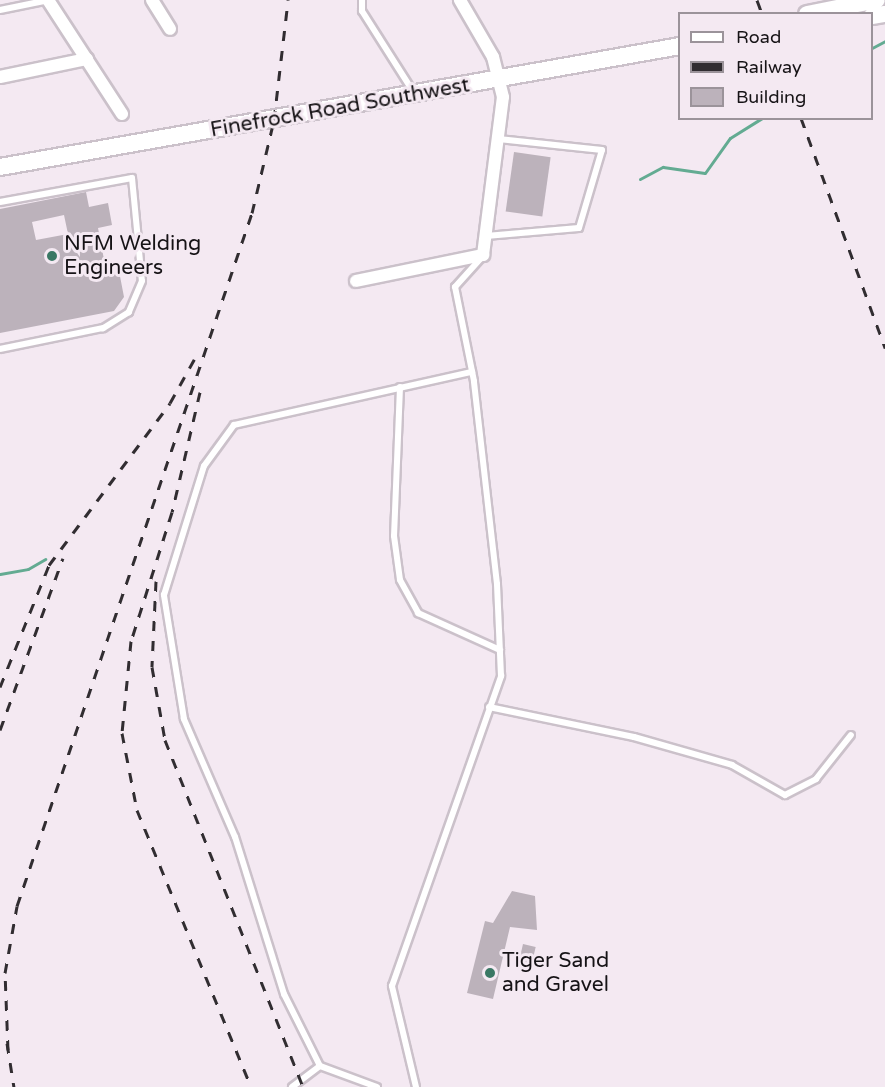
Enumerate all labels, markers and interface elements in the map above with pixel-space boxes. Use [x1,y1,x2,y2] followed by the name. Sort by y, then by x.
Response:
[678,12,873,120] legend
[736,26,781,48] text: Road
[736,56,802,78] text: Railway
[208,73,472,143] street label: Finefrock Road Southwest
[736,86,806,108] text: Building
[64,231,201,281] place label: NFM Welding Engineers
[45,249,59,263] marker: NFM Welding Engineers
[502,948,609,998] place label: Tiger Sand and Gravel
[483,966,497,980] marker: Tiger Sand and Gravel

